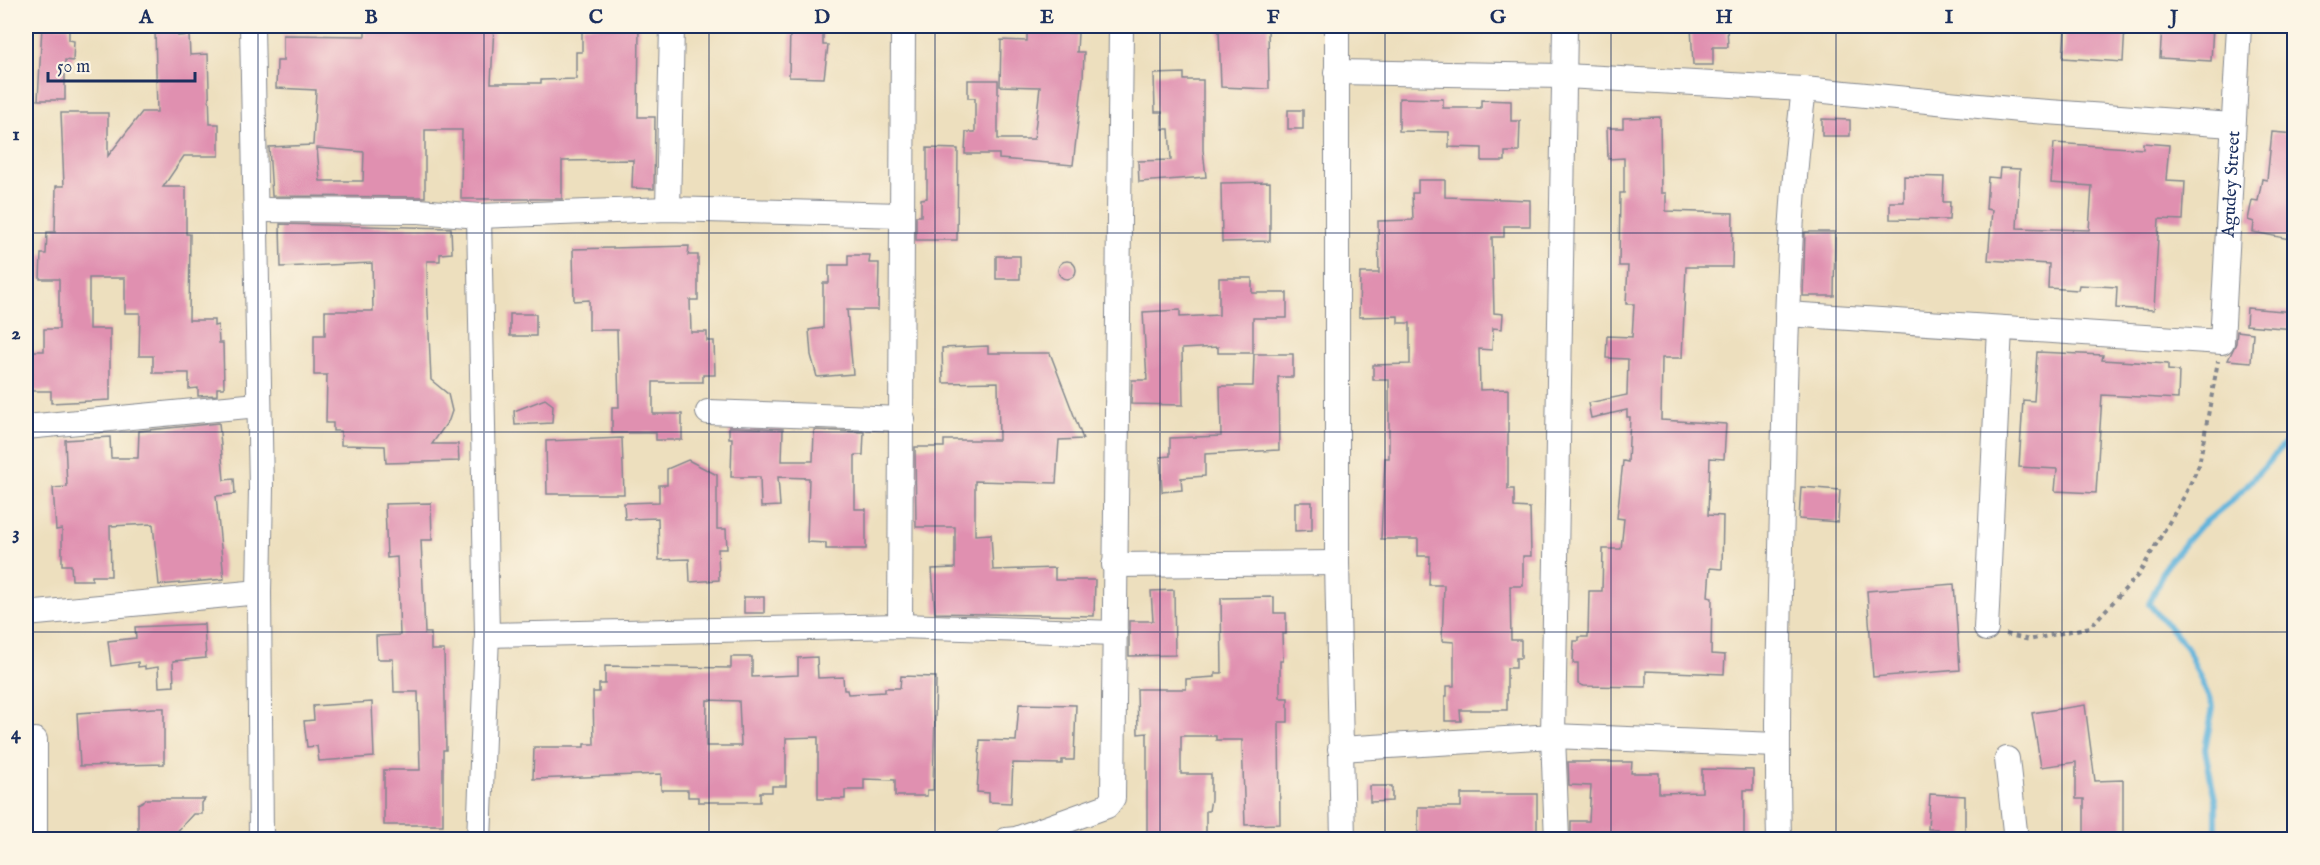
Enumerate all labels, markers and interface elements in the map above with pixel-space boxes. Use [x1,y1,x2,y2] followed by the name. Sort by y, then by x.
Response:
[138,5,154,30] text: A
[364,5,378,30] text: B
[589,5,603,30] text: C
[814,5,830,30] text: D
[1040,5,1054,30] text: E
[1267,5,1280,30] text: F
[1490,5,1507,30] text: G
[1715,5,1733,30] text: H
[1945,5,1954,30] text: I
[2167,5,2179,30] text: J
[48,45,195,83] scale bar
[57,56,90,79] text: 50 m
[12,122,20,147] text: 1
[2218,130,2246,239] street label: Agudey Street
[11,321,21,346] text: 2
[12,521,20,546] text: 3
[11,721,22,746] text: 4

